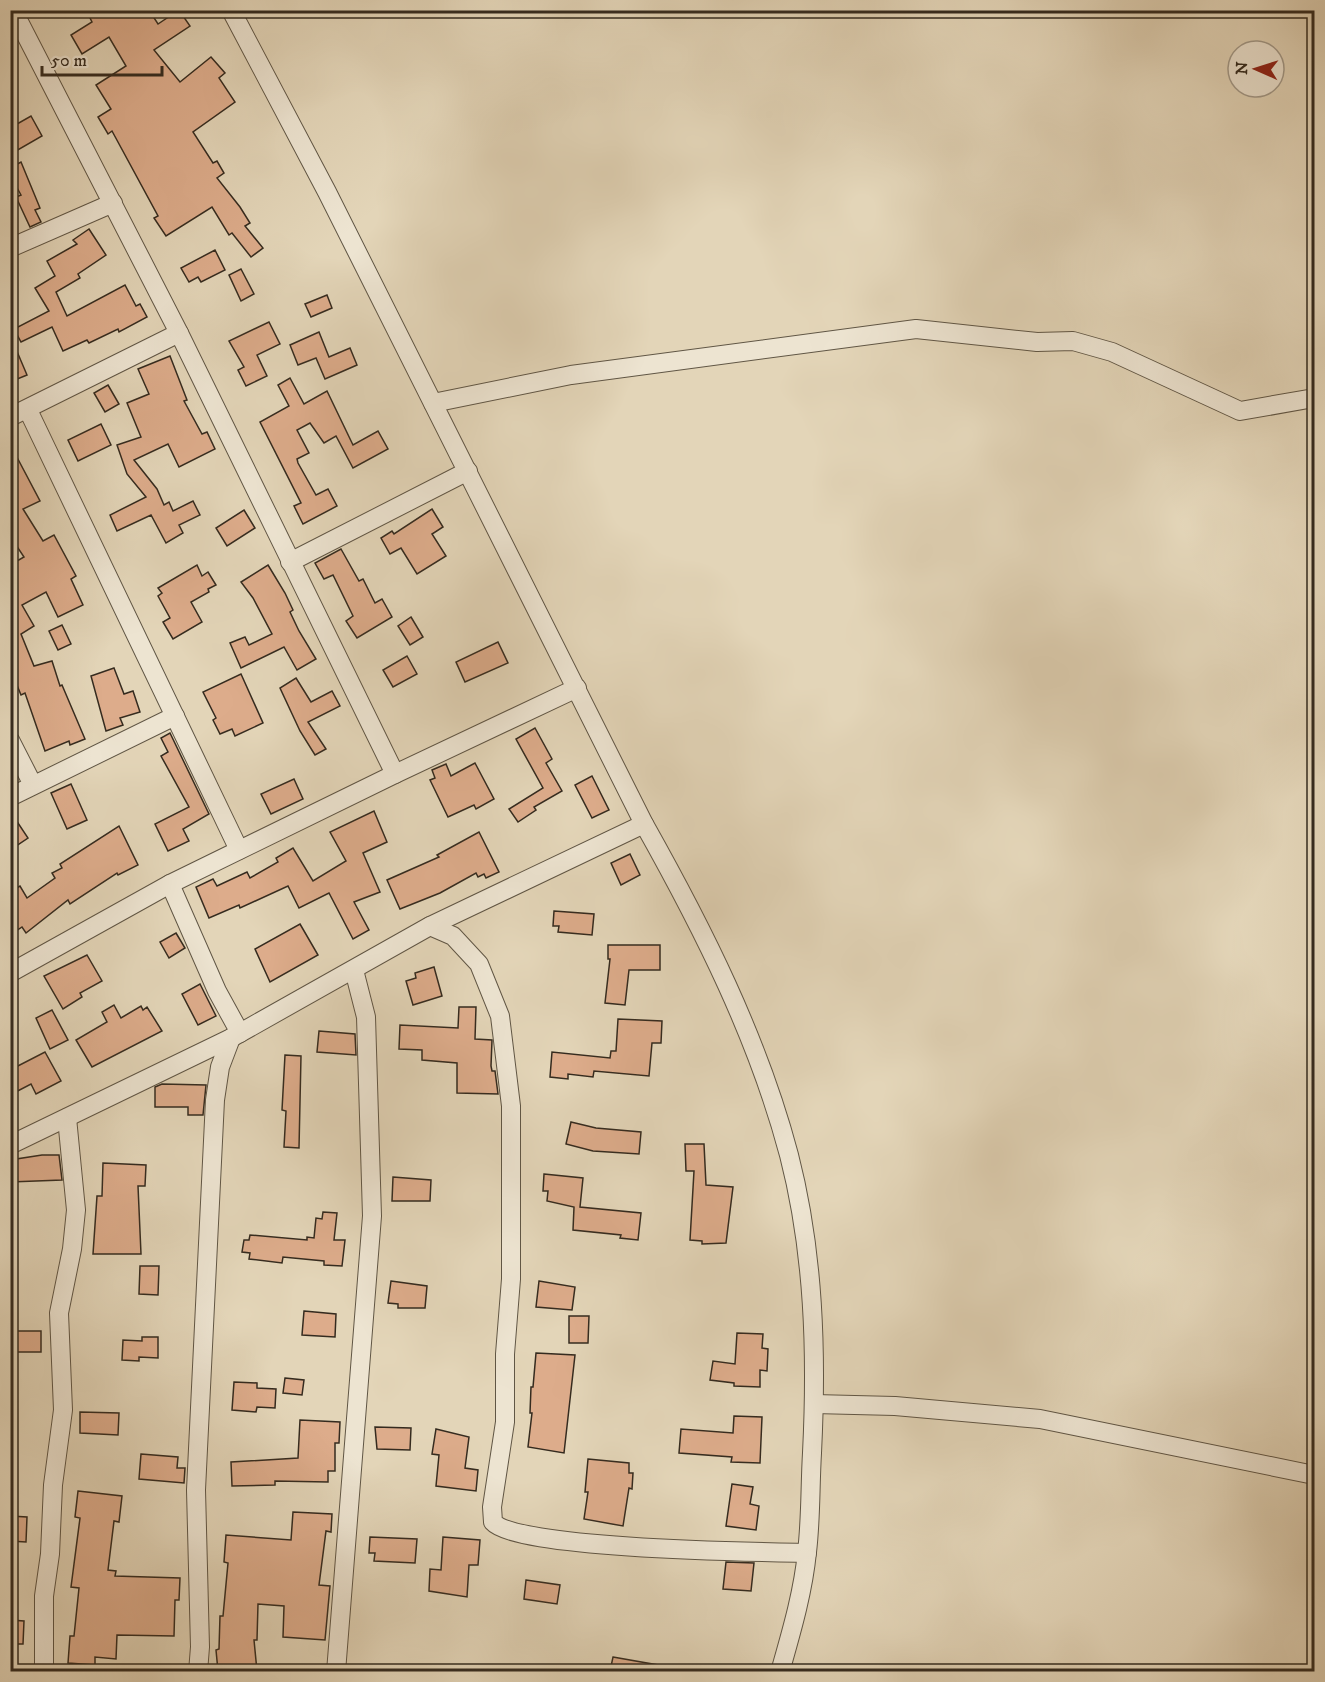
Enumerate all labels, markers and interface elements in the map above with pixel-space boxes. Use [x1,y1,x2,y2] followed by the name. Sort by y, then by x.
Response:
[42,39,162,77] scale bar
[1226,39,1286,99] north arrow
[51,50,87,72] text: 50 m
[1232,61,1252,75] text: N

